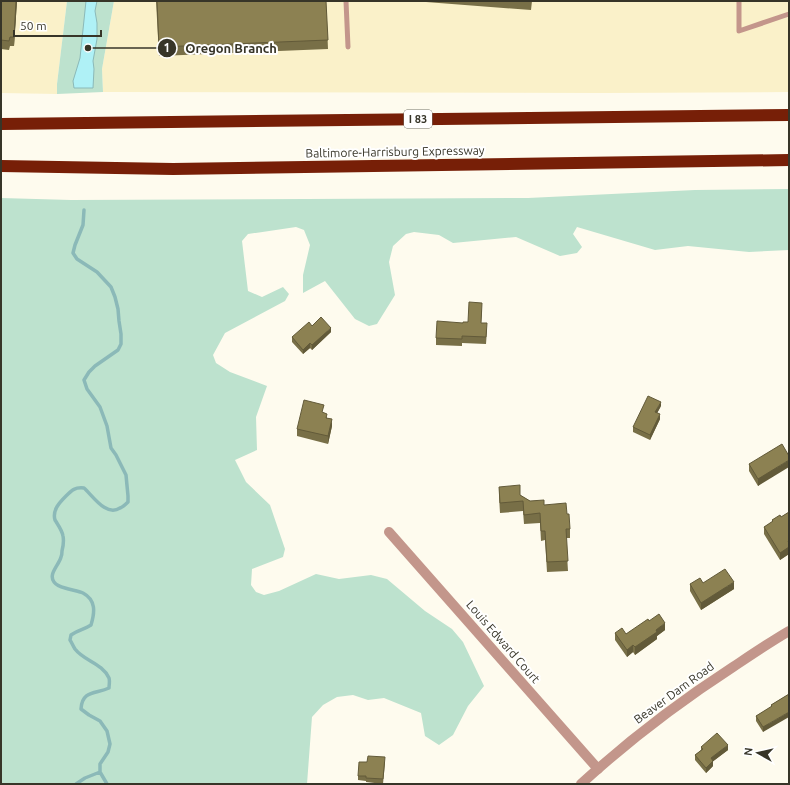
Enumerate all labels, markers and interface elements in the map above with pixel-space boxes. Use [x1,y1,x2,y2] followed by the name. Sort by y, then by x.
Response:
[14,12,101,38] scale bar
[20,19,47,32] text: 50 m
[157,36,285,61] callout: Oregon Branch
[164,41,170,54] text: 1
[185,41,277,55] text: Oregon Branch
[404,110,432,128] road number: I 83
[305,143,485,160] street label: Baltimore-Harrisburg Expressway
[464,598,543,686] street label: Louis Edward Court
[631,659,716,726] street label: Beaver Dam Road
[738,733,778,773] north arrow
[742,747,755,757] text: N

